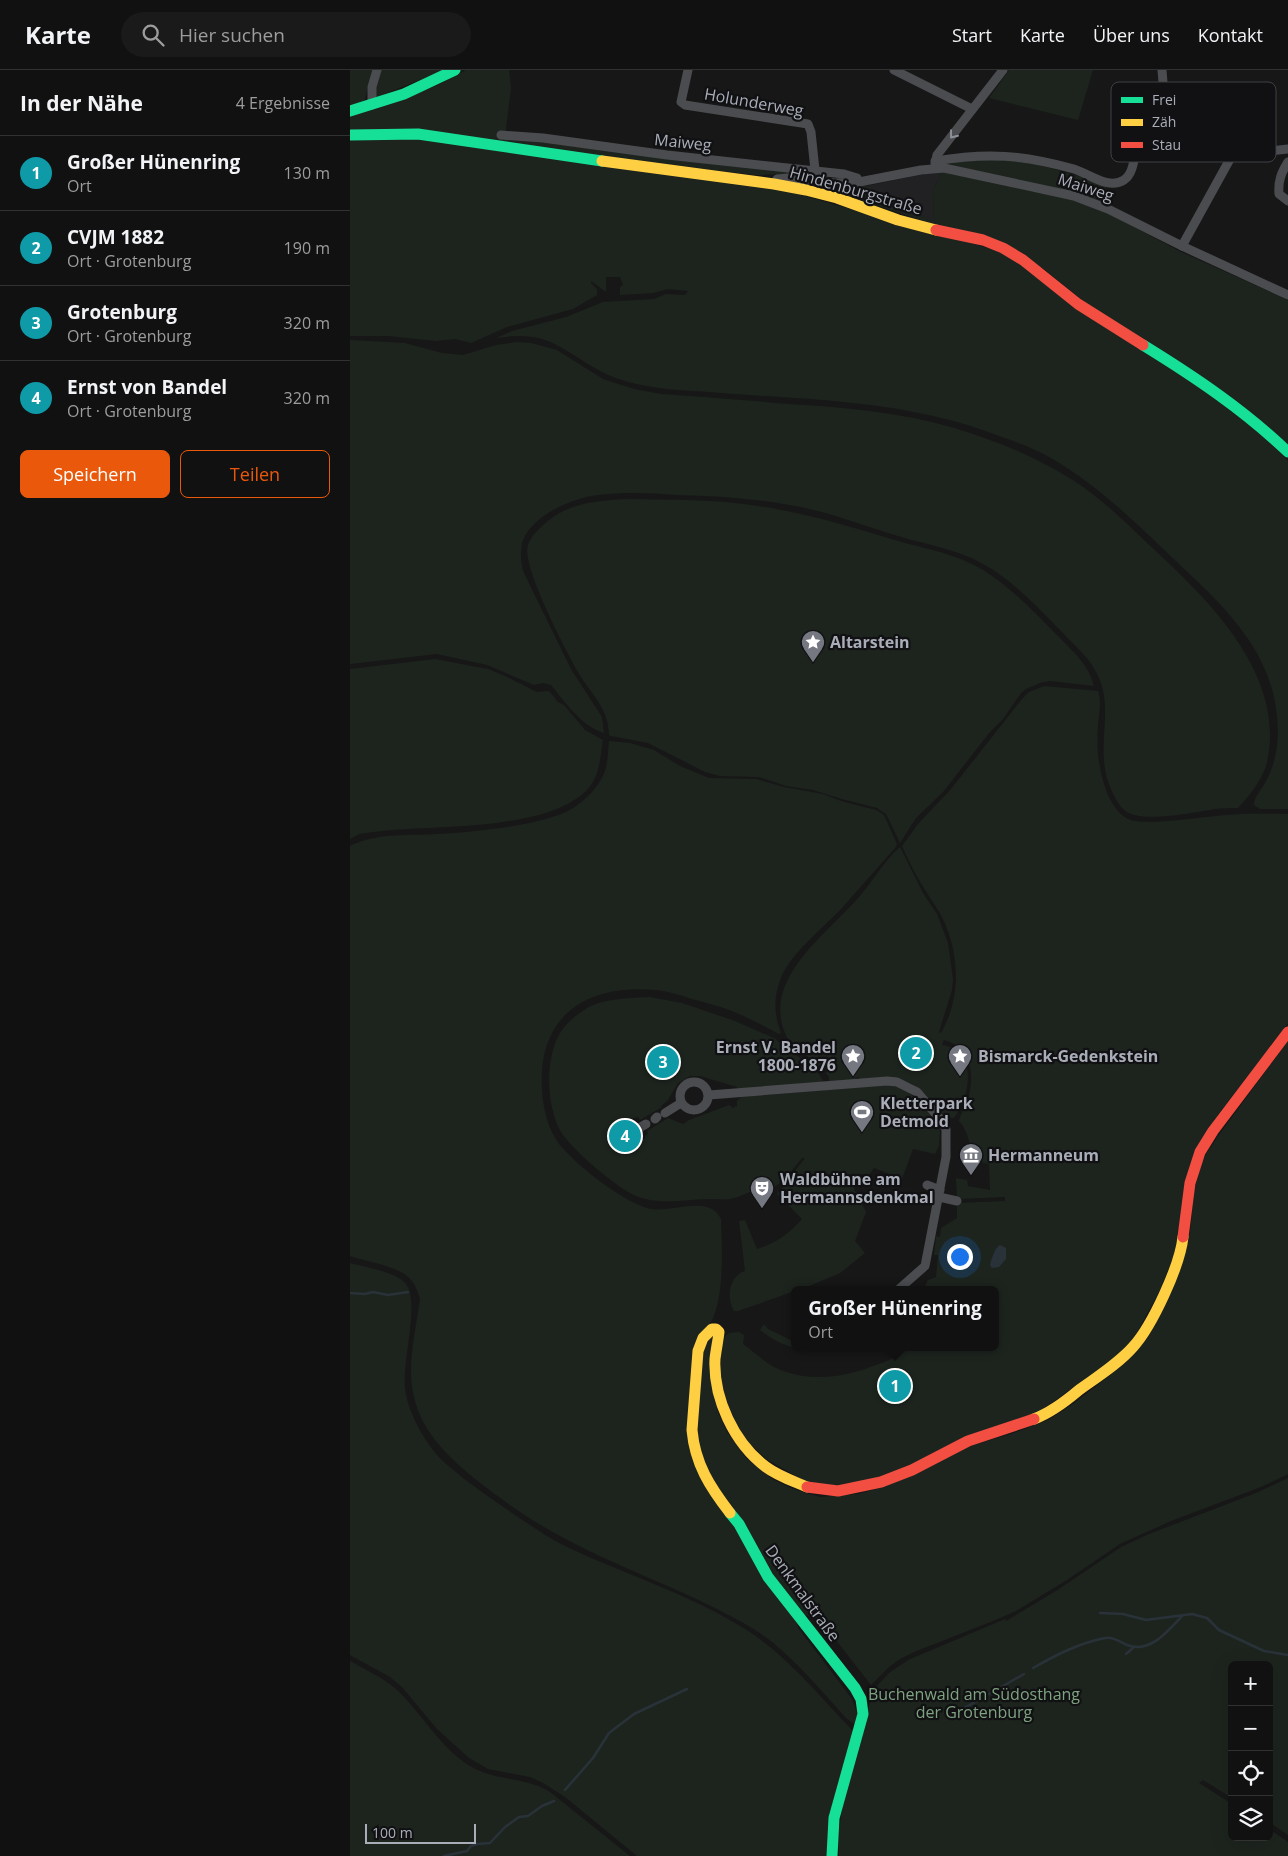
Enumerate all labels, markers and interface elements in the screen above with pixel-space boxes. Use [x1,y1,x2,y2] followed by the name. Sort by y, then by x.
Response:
[121,12,471,57] search box
[25,18,91,51] text: Karte
[139,21,167,49] icon: search
[179,22,285,48] text: Hier suchen
[952,23,992,47] text: Start
[1020,23,1065,47] text: Karte
[1093,23,1170,47] text: Über uns
[1198,23,1263,47] text: Kontakt
[703,82,806,122] street label: Holunderweg
[1111,82,1276,162] legend
[20,89,143,117] text: In der Nähe
[1152,90,1176,109] text: Frei
[236,92,330,114] text: 4 Ergebnisse
[1152,112,1176,131] text: Zäh
[653,128,713,156] street label: Maiweg
[950,129,959,139] one-way arrow
[1152,135,1181,154] text: Stau
[67,149,240,175] text: Großer Hünenring
[787,161,925,219] street label: Hindenburgstraße
[31,162,41,184] text: 1
[284,162,330,184] text: 130 m
[1055,168,1117,206] street label: Maiweg
[67,175,92,197] text: Ort
[67,224,164,250] text: CVJM 1882
[31,237,41,259] text: 2
[284,237,330,259] text: 190 m
[67,250,191,272] text: Ort · Grotenburg
[67,299,177,325] text: Grotenburg
[31,312,41,334] text: 3
[284,312,330,334] text: 320 m
[67,325,191,347] text: Ort · Grotenburg
[67,374,227,400] text: Ernst von Bandel
[31,387,41,409] text: 4
[284,387,330,409] text: 320 m
[67,400,191,422] text: Ort · Grotenburg
[20,450,170,498] button: Speichern
[180,450,330,498] button: Teilen
[800,629,826,663] place icon: Altarstein
[830,631,910,653] place label: Altarstein
[900,1034,932,1072] pin: 2
[716,1036,836,1076] place label: Ernst V. Bandel 1800-1876
[647,1043,679,1081] pin: 3
[840,1043,866,1077] place icon: Ernst V. Bandel 1800-1876
[947,1043,973,1077] place icon: Bismarck-Gedenkstein
[978,1045,1158,1067] place label: Bismarck-Gedenkstein
[880,1092,973,1132] place label: Kletterpark Detmold
[849,1099,875,1133] sports icon: Kletterpark Detmold
[609,1117,641,1155] pin: 4
[958,1142,984,1176] museum icon: Hermanneum
[988,1144,1099,1166] place label: Hermanneum
[780,1168,934,1208] place label: Waldbühne am Hermannsdenkmal
[749,1175,775,1209] theatre icon: Waldbühne am Hermannsdenkmal
[947,1244,973,1270] your location
[791,1286,999,1351] popup
[808,1295,982,1321] text: Großer Hünenring
[808,1321,833,1343] text: Ort
[879,1367,911,1405] pin: 1
[761,1540,845,1646] street label: Denkmalstraße
[1228,1661,1273,1841] map controls
[1228,1661,1273,1706] button: +
[868,1683,1080,1723] park label: Buchenwald am Südosthang der Grotenburg
[1228,1706,1273,1751] button: −
[1228,1751,1273,1796] button: locate
[1228,1796,1273,1841] button: layers
[365,1821,476,1844] scale bar
[372,1823,413,1842] text: 100 m

